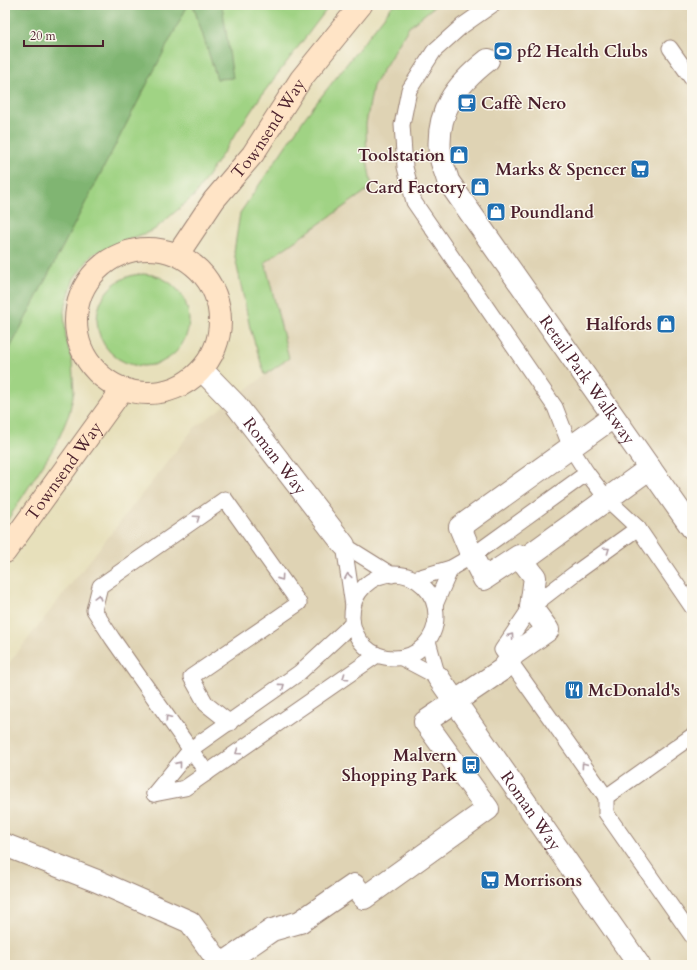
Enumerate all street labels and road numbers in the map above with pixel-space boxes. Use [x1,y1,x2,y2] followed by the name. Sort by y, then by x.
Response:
[226,74,311,184] street label: Townsend Way
[534,311,641,449] street label: Retail Park Walkway
[238,413,312,500] street label: Roman Way
[20,417,107,525] street label: Townsend Way
[495,767,567,855] street label: Roman Way

